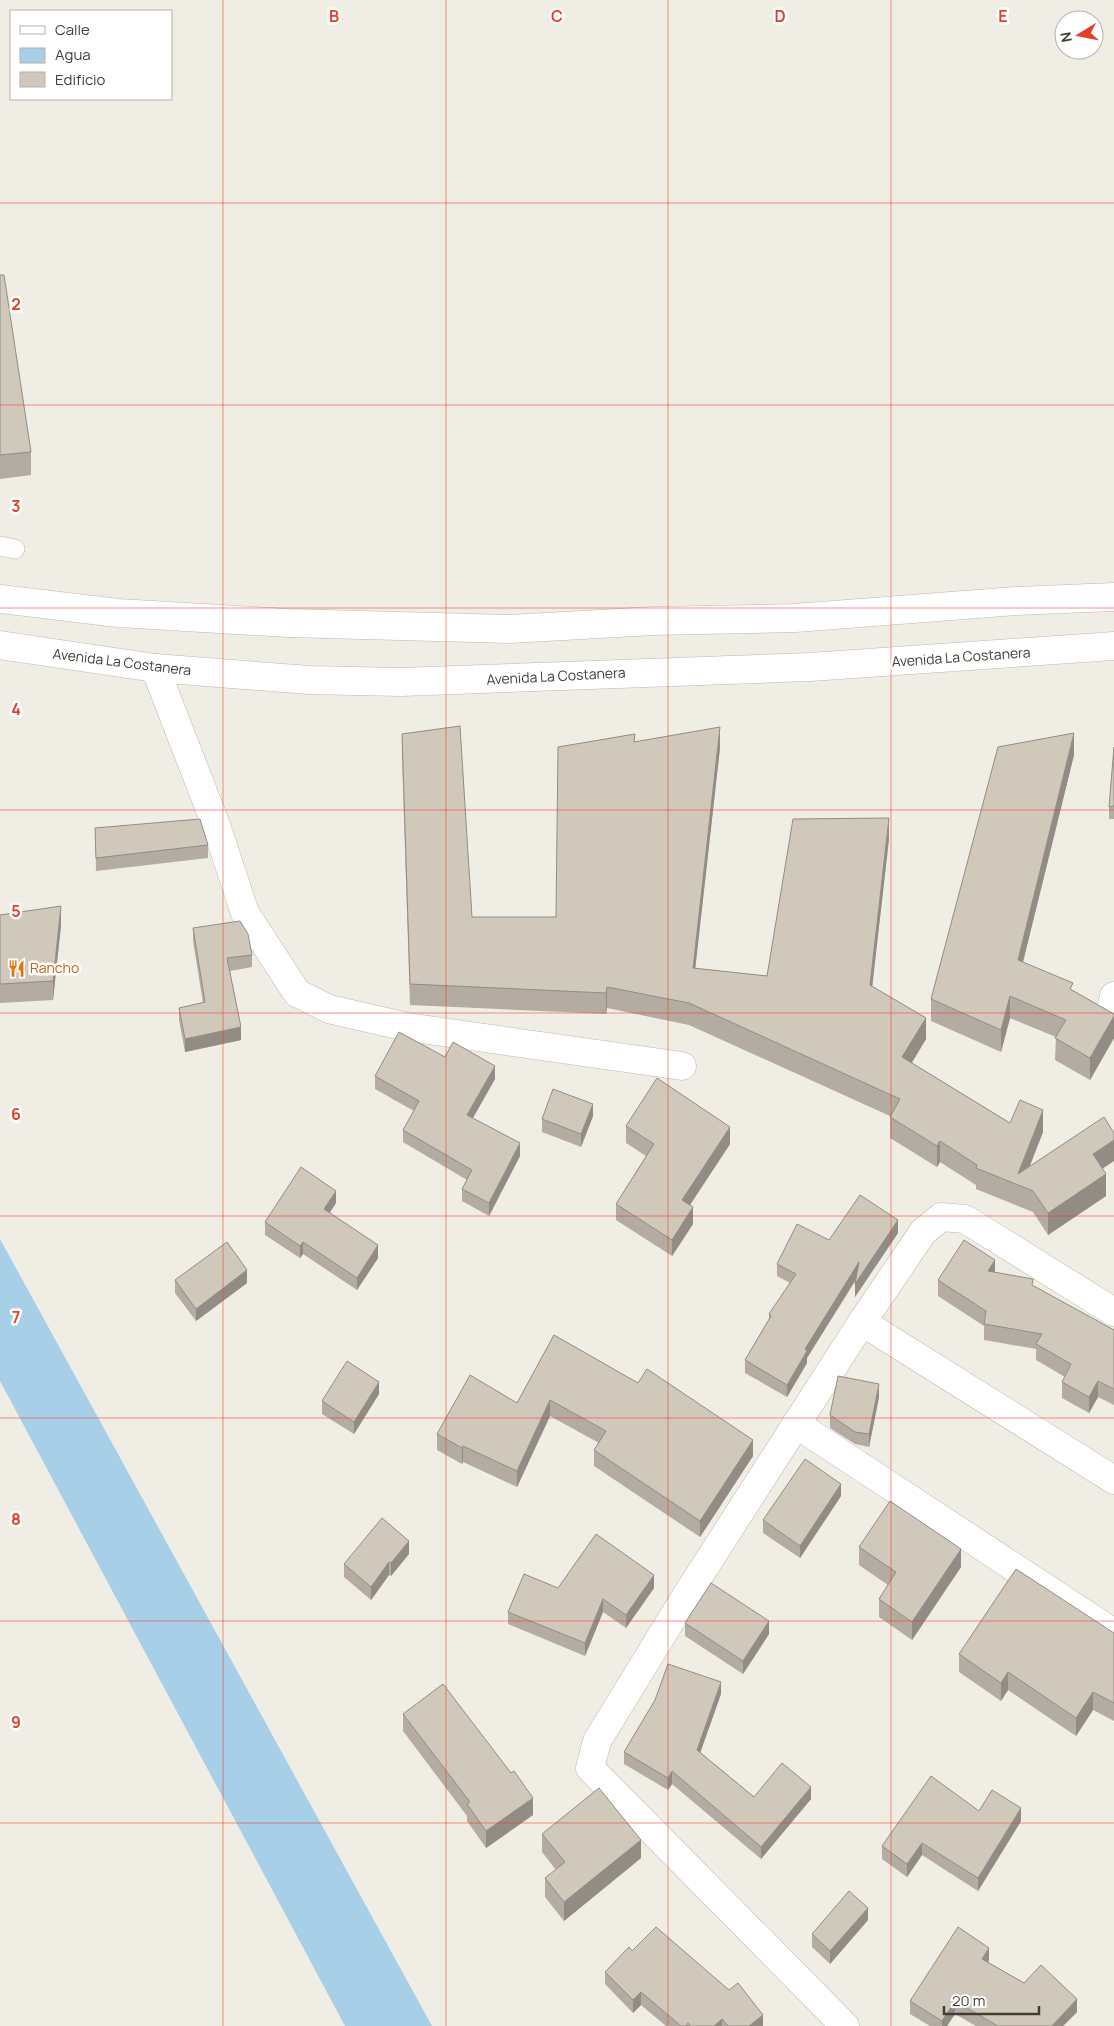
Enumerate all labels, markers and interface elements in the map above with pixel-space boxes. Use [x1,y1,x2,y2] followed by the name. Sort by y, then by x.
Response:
[329,5,339,27] text: B
[551,5,563,27] text: C
[774,5,786,27] text: D
[998,5,1008,27] text: E
[10,10,172,100] legend
[1054,10,1104,60] north arrow
[55,19,90,40] text: Calle
[1055,31,1076,44] text: N
[55,44,91,65] text: Agua
[55,69,106,90] text: Edificio
[11,293,21,315] text: 2
[11,495,21,517] text: 3
[891,642,1031,671] street label: Avenida La Costanera
[52,644,192,679] street label: Avenida La Costanera
[486,662,626,689] street label: Avenida La Costanera
[11,698,21,720] text: 4
[11,900,21,922] text: 5
[6,958,26,978] restaurant icon: Rancho
[30,958,79,977] place label: Rancho
[11,1103,21,1125] text: 6
[12,1306,20,1328] text: 7
[11,1508,21,1530] text: 8
[11,1711,21,1733] text: 9
[944,1984,1039,2016] scale bar
[952,1990,985,2011] text: 20 m

